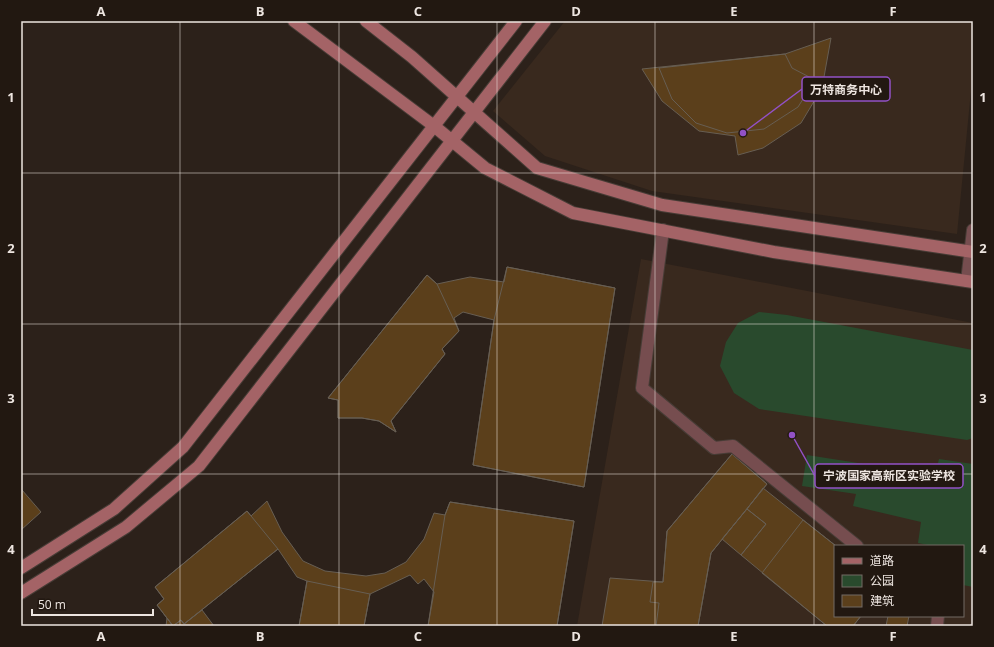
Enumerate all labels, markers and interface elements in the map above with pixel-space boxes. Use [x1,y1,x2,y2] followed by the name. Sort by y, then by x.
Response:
[97,2,106,20] text: A
[256,2,265,20] text: B
[414,2,422,20] text: C
[571,2,581,20] text: D
[730,2,738,20] text: E
[889,2,897,20] text: F
[802,77,890,101] callout: 万特商务中心
[810,81,882,98] text: 万特商务中心
[7,88,15,106] text: 1
[979,88,987,106] text: 1
[7,239,15,257] text: 2
[979,239,987,257] text: 2
[7,389,15,407] text: 3
[979,389,987,407] text: 3
[815,464,963,488] callout: 宁波国家高新区实验学校
[823,467,955,484] text: 宁波国家高新区实验学校
[7,540,15,558] text: 4
[979,540,987,558] text: 4
[834,545,964,617] legend
[870,552,894,569] text: 道路
[870,572,894,589] text: 公园
[32,591,153,617] scale bar
[870,592,894,609] text: 建筑
[38,596,66,613] text: 50 m
[97,627,106,645] text: A
[256,627,265,645] text: B
[414,627,422,645] text: C
[571,627,581,645] text: D
[730,627,738,645] text: E
[889,627,897,645] text: F

